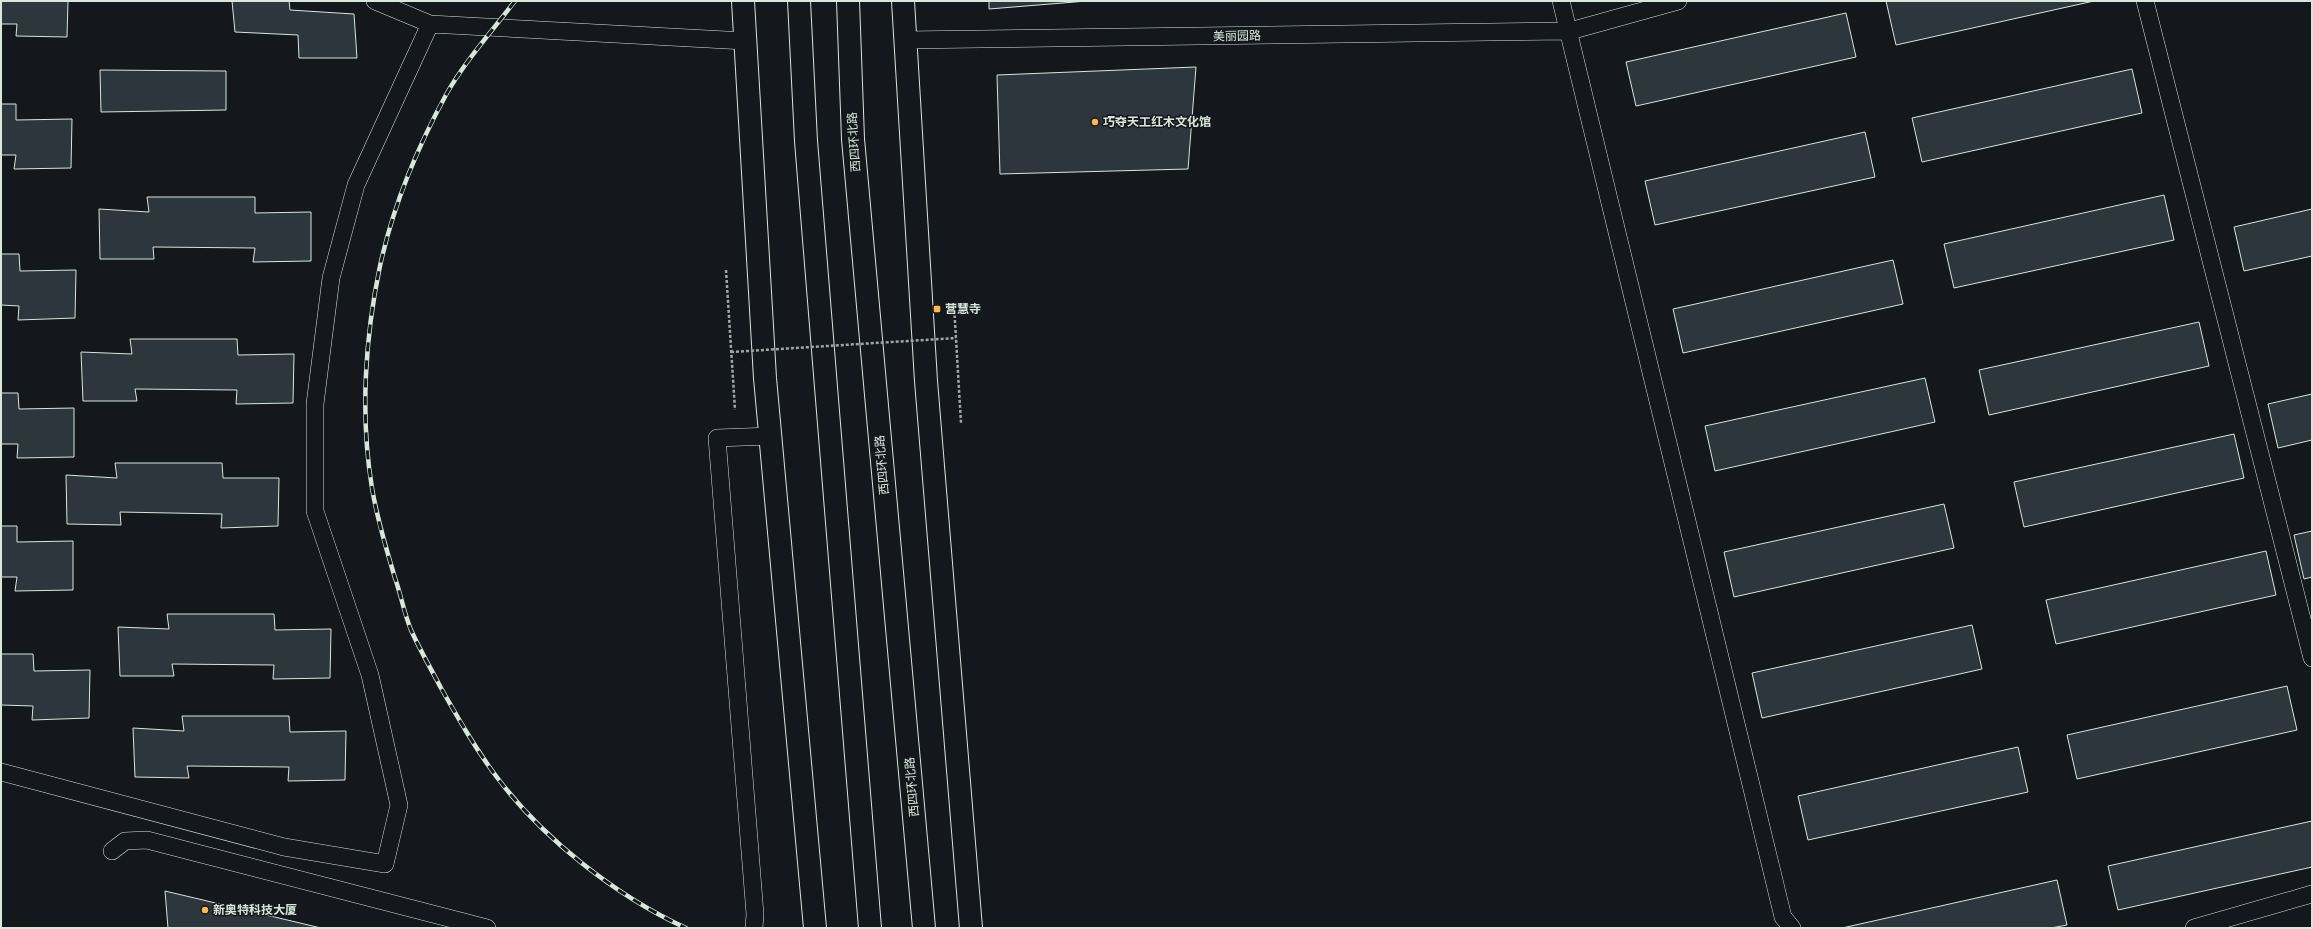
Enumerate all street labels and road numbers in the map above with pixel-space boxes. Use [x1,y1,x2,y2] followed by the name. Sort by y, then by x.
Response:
[1213,28,1261,43] street label: 美丽园路
[844,112,863,172] street label: 西四环北路
[871,434,892,496] street label: 西四环北路
[901,756,922,818] street label: 西四环北路

